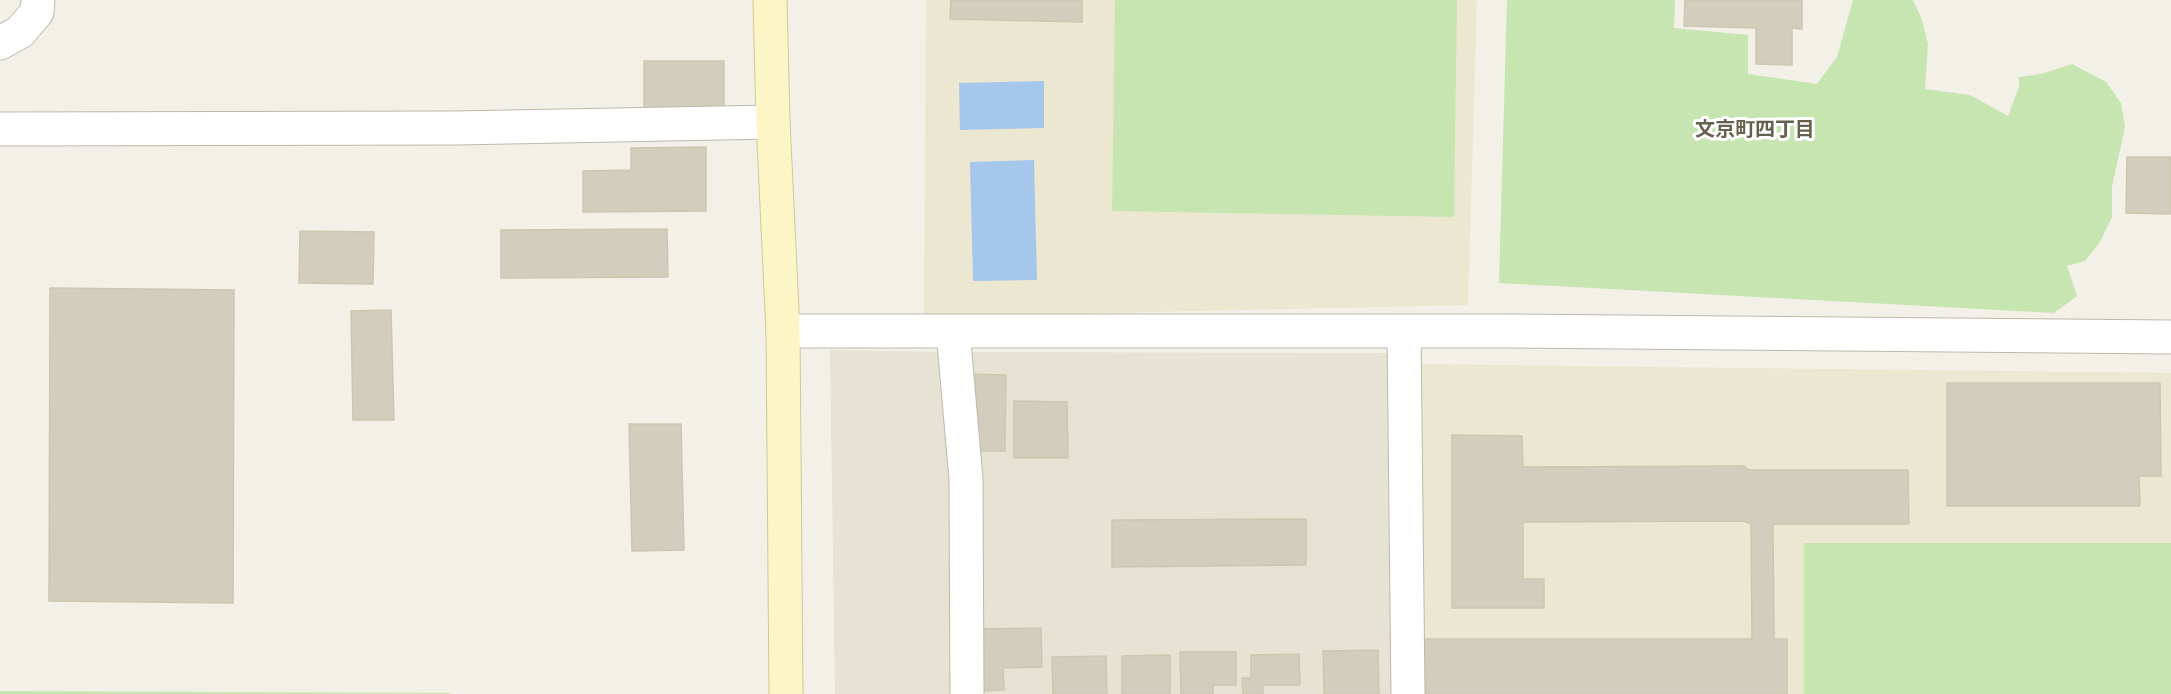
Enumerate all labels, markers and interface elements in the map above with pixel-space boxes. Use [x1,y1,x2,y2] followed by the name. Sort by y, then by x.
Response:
[1695,118,1815,142] district label: 文京町四丁目

